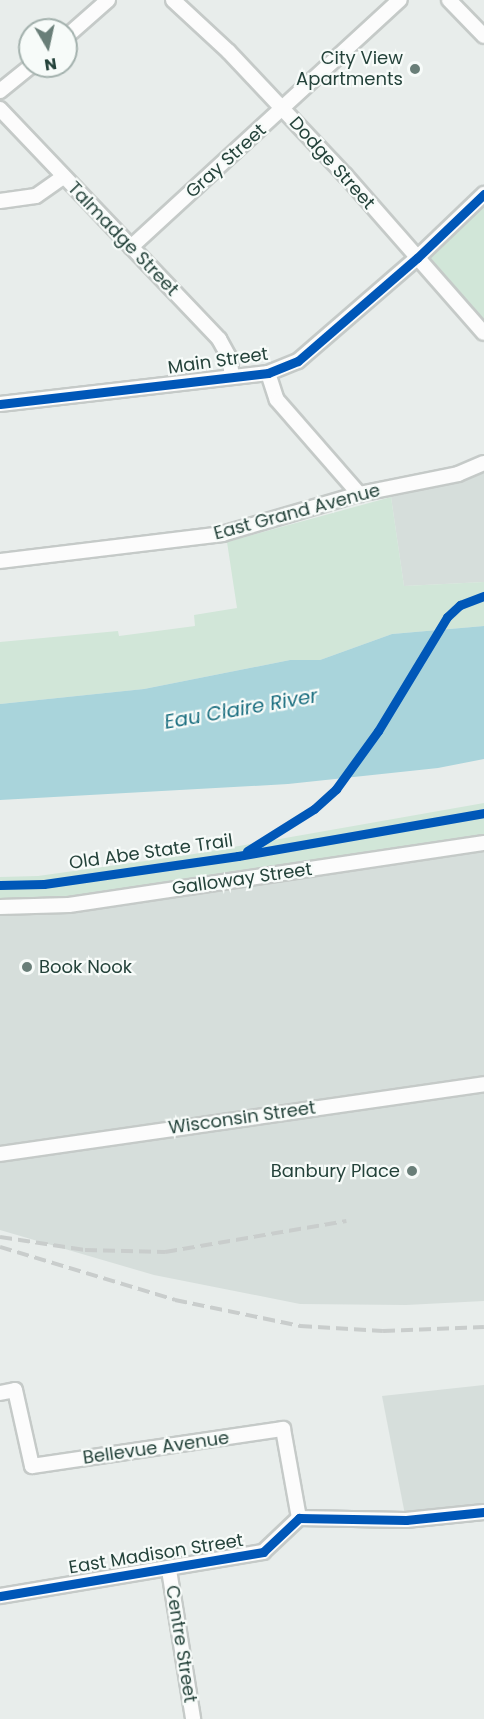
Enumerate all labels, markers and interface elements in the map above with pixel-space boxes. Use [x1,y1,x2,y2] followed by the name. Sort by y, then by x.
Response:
[18,18,78,78] north arrow
[296,48,403,90] place label: City View Apartments
[43,52,58,77] text: N
[408,62,422,76] marker: City View Apartments
[285,112,379,214] street label: Dodge Street
[181,119,271,203] street label: Gray Street
[63,178,183,300] street label: Talmadge Street
[166,343,270,379] street label: Main Street
[212,479,382,545] street label: East Grand Avenue
[162,684,320,734] water label: Eau Claire River
[68,830,234,874] street label: Old Abe State Trail
[171,858,313,900] street label: Galloway Street
[39,956,132,978] place label: Book Nook
[20,960,34,974] marker: Book Nook
[167,1097,317,1139] street label: Wisconsin Street
[271,1160,400,1182] place label: Banbury Place
[405,1164,419,1178] marker: Banbury Place
[82,1427,230,1469] street label: Bellevue Avenue
[67,1530,245,1578] street label: East Madison Street
[161,1584,201,1704] street label: Centre Street

